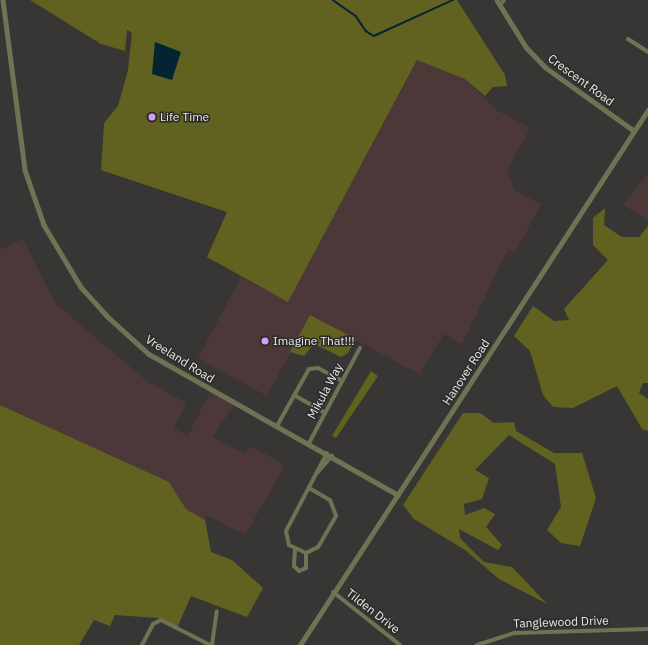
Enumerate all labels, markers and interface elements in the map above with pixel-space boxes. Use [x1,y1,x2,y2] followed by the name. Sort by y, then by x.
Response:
[545,51,617,109] street label: Crescent Road
[160,110,209,124] place label: Life Time
[147,112,157,122] marker: Life Time
[143,332,217,386] street label: Vreeland Road
[273,334,355,348] place label: Imagine That!!!
[260,336,270,346] marker: Imagine That!!!
[439,336,493,408] street label: Hanover Road
[304,361,346,421] street label: Mikula Way
[343,586,403,636] street label: Tilden Drive
[513,613,609,631] street label: Tanglewood Drive

